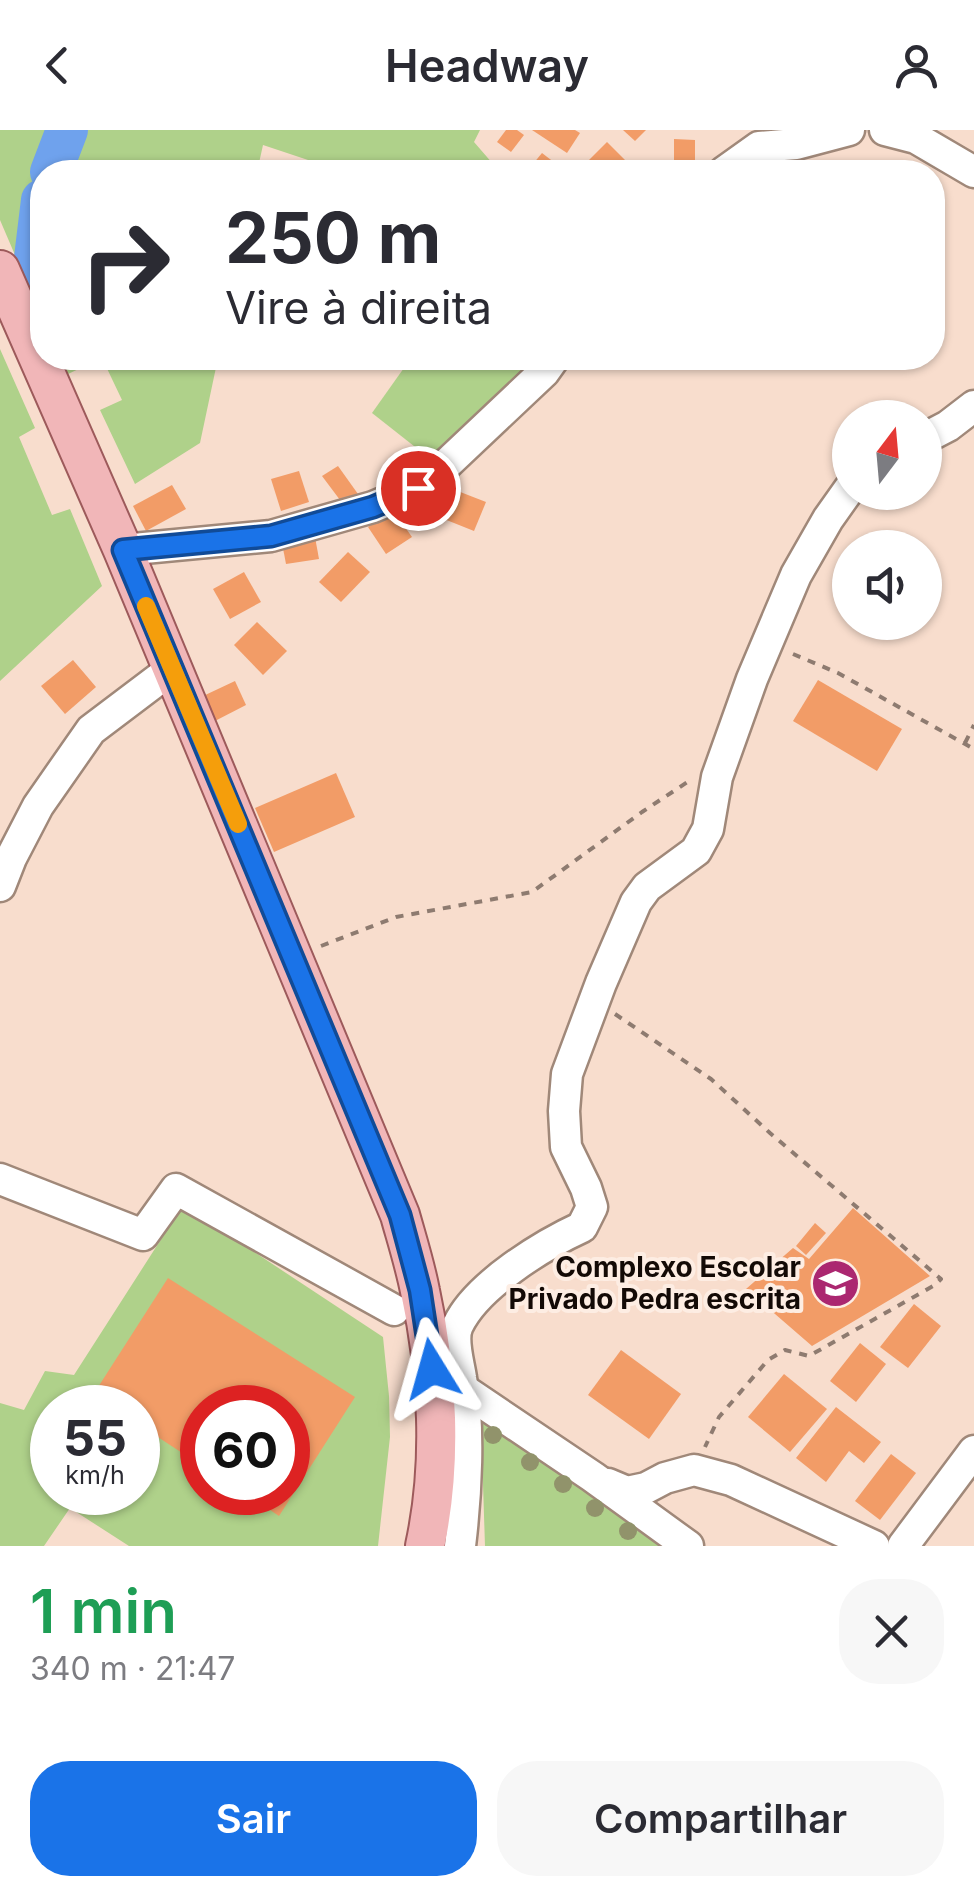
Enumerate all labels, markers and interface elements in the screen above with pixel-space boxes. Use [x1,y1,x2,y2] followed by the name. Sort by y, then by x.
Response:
[30,38,85,93] icon: back
[385,38,589,93] text: Headway
[889,38,944,93] icon: person
[225,195,442,280] text: 250 m
[60,200,190,330] icon: right
[225,280,492,335] text: Vire à direita
[832,400,942,510] north arrow
[832,400,942,640] map controls
[376,446,461,531] pin
[391,461,446,516] icon: arrive
[832,530,942,640] button: sound
[509,1250,801,1316] place label: Complexo Escolar Privado Pedra escrita
[810,1257,862,1309] school or university icon: Complexo Escolar Privado Pedra escrita
[380,1317,484,1421] position arrow
[180,1385,310,1515] speed limit sign: 60
[63,1408,127,1468] text: 55
[65,1460,125,1490] text: km/h
[30,1575,177,1647] text: 1 min
[839,1579,944,1684] button: close
[30,1649,235,1688] text: 340 m · 21:47
[30,1761,477,1876] button: Sair
[497,1761,944,1876] button: Compartilhar

